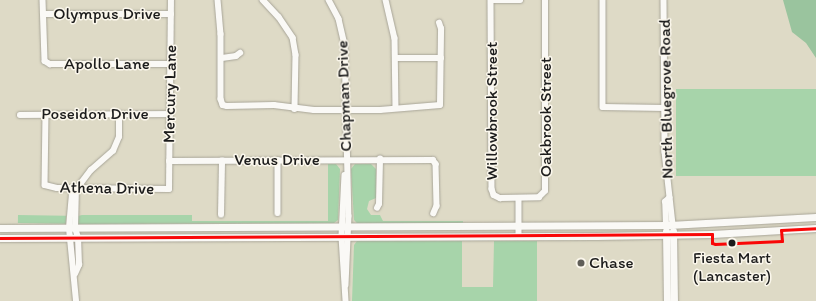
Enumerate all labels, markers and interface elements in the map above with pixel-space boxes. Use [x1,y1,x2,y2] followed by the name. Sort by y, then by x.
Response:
[53,4,161,24] street label: Olympus Drive
[654,19,678,179] street label: North Bluegrove Road
[332,40,356,152] street label: Chapman Drive
[482,42,502,180] street label: Willowbrook Street
[159,44,181,144] street label: Mercury Lane
[64,54,150,74] street label: Apollo Lane
[536,57,556,177] street label: Oakbrook Street
[41,104,149,124] street label: Poseidon Drive
[234,150,320,170] street label: Venus Drive
[60,177,154,199] street label: Athena Drive
[727,238,737,248] marker: Fiesta Mart (Lancaster)
[693,248,771,286] place label: Fiesta Mart (Lancaster)
[589,253,634,273] place label: Chase
[576,258,586,268] marker: Chase

